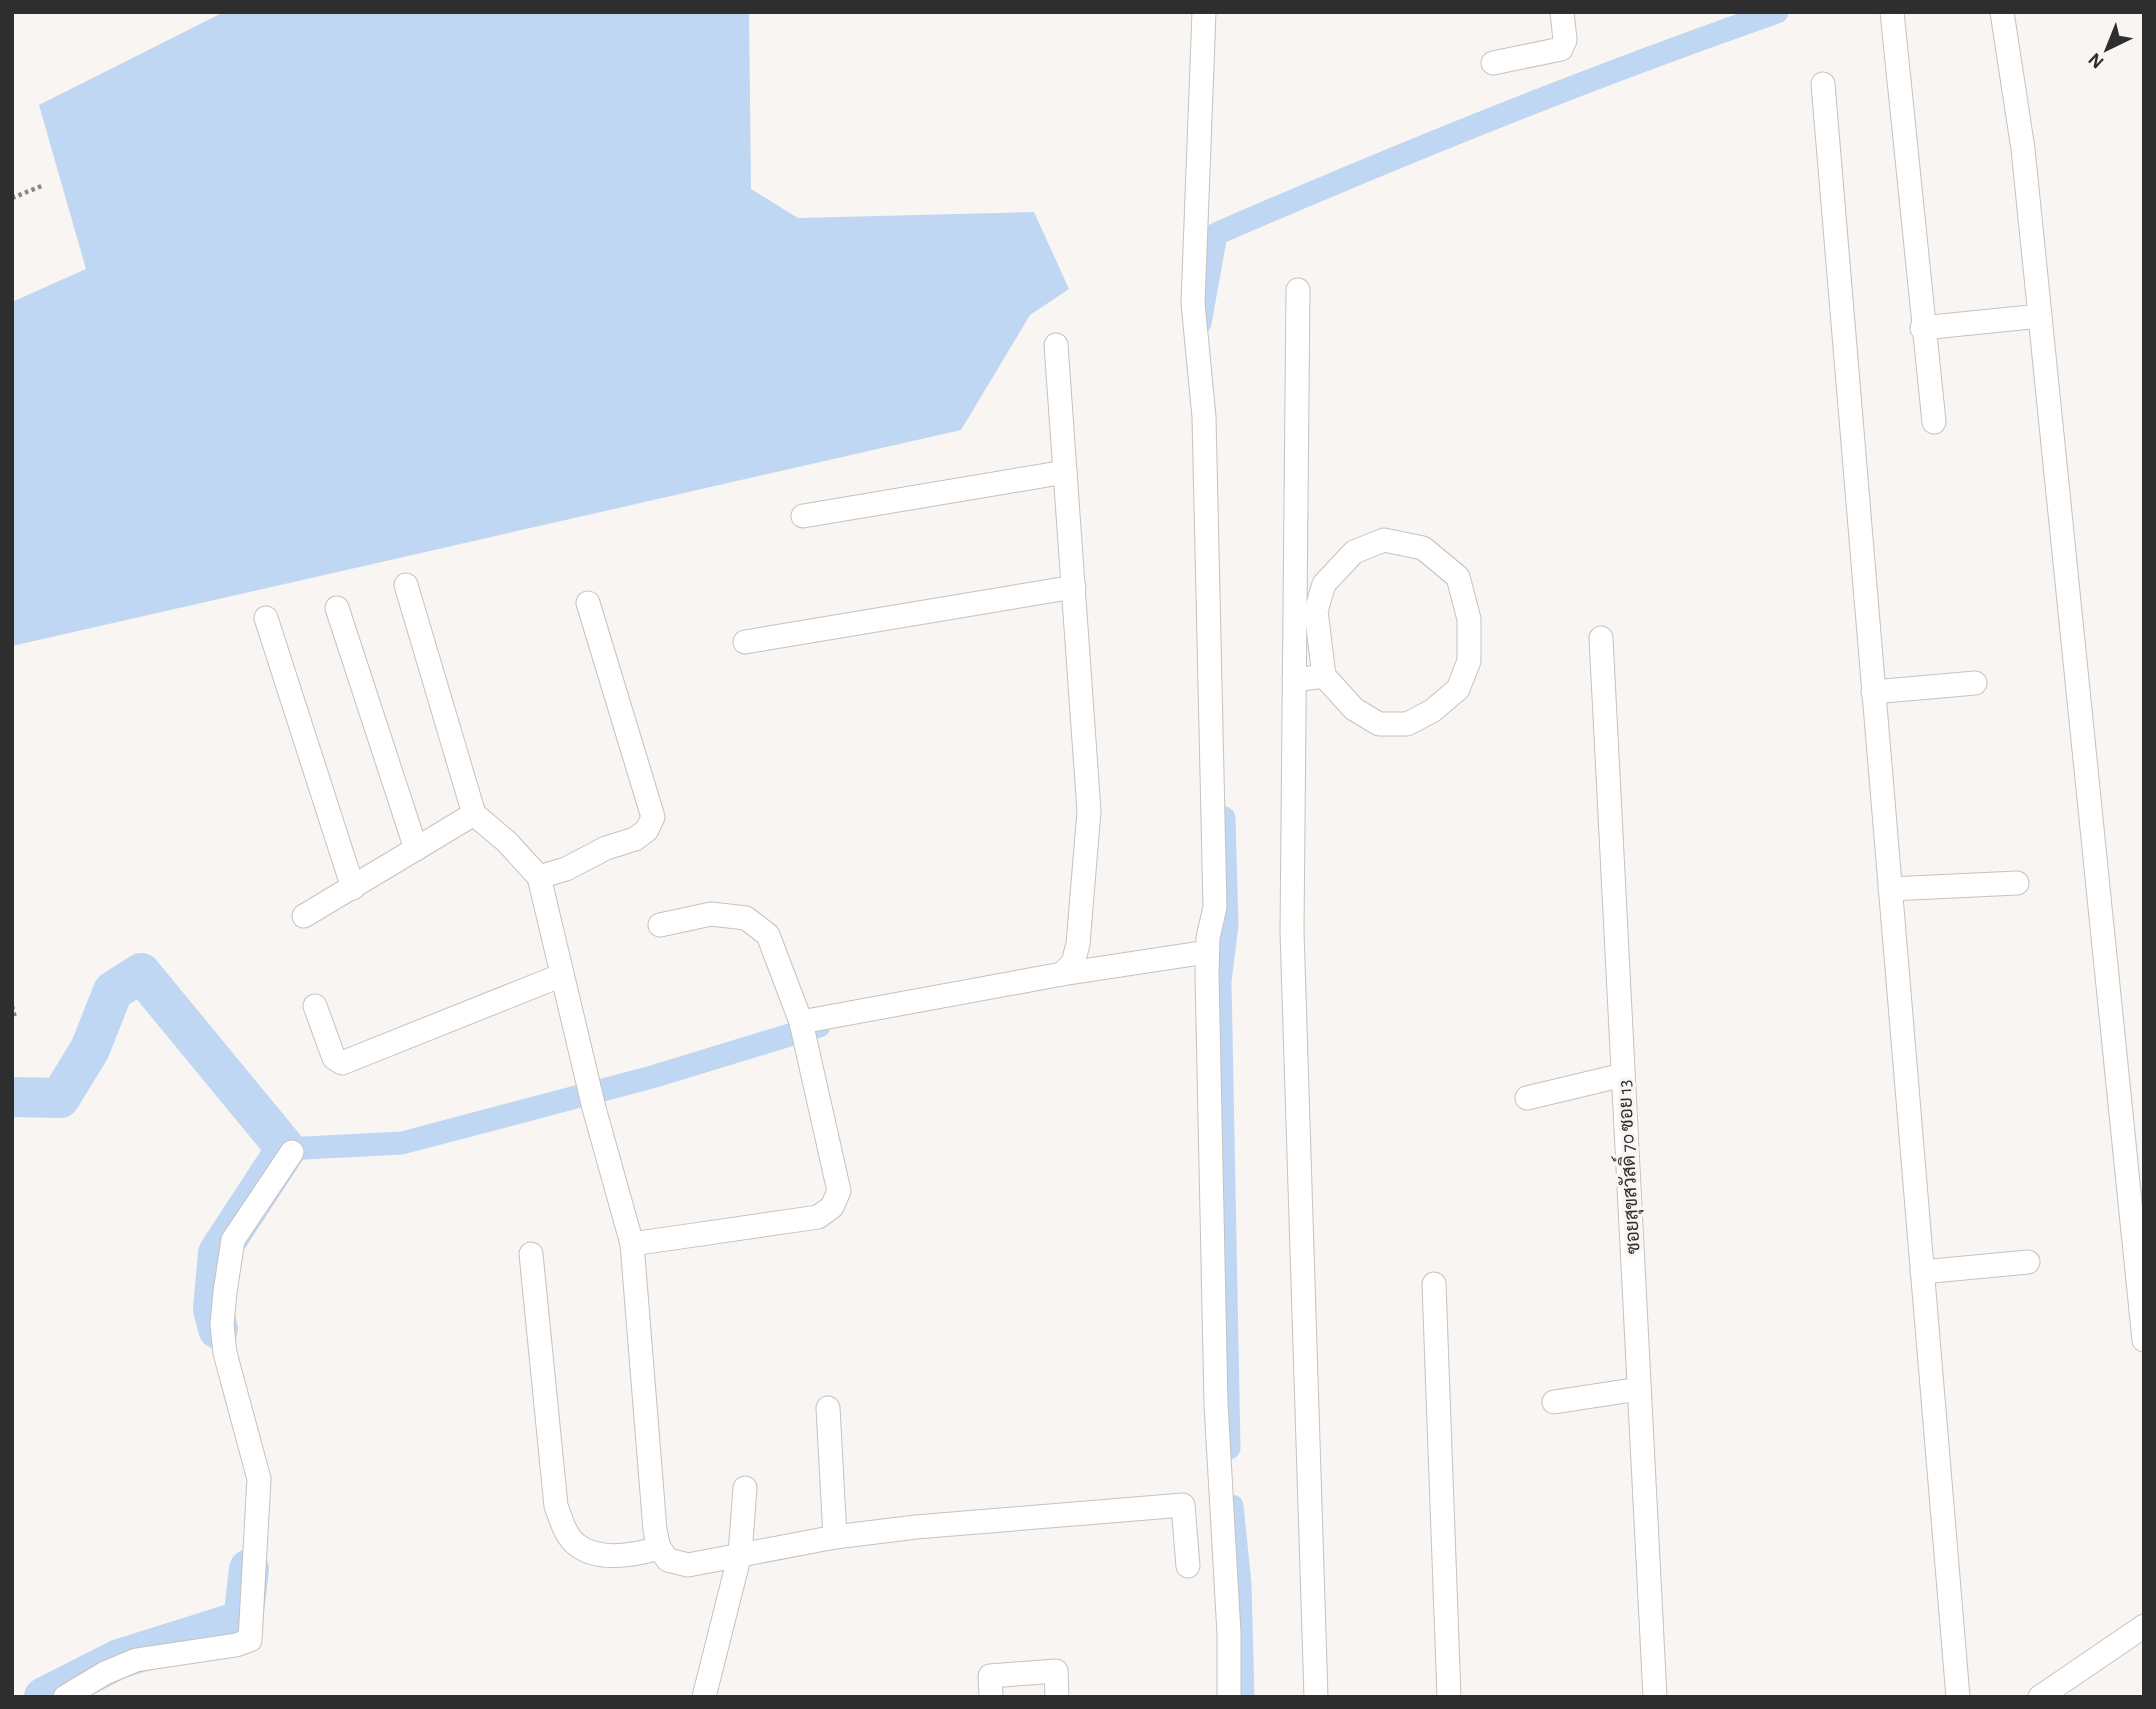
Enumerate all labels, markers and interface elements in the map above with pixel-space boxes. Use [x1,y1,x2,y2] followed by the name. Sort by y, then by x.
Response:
[2072,14,2142,84] north arrow
[2085,49,2108,72] text: N
[1605,1079,1646,1255] street label: ซอยสุขสวัสดิ์ 70 ซอย 13

